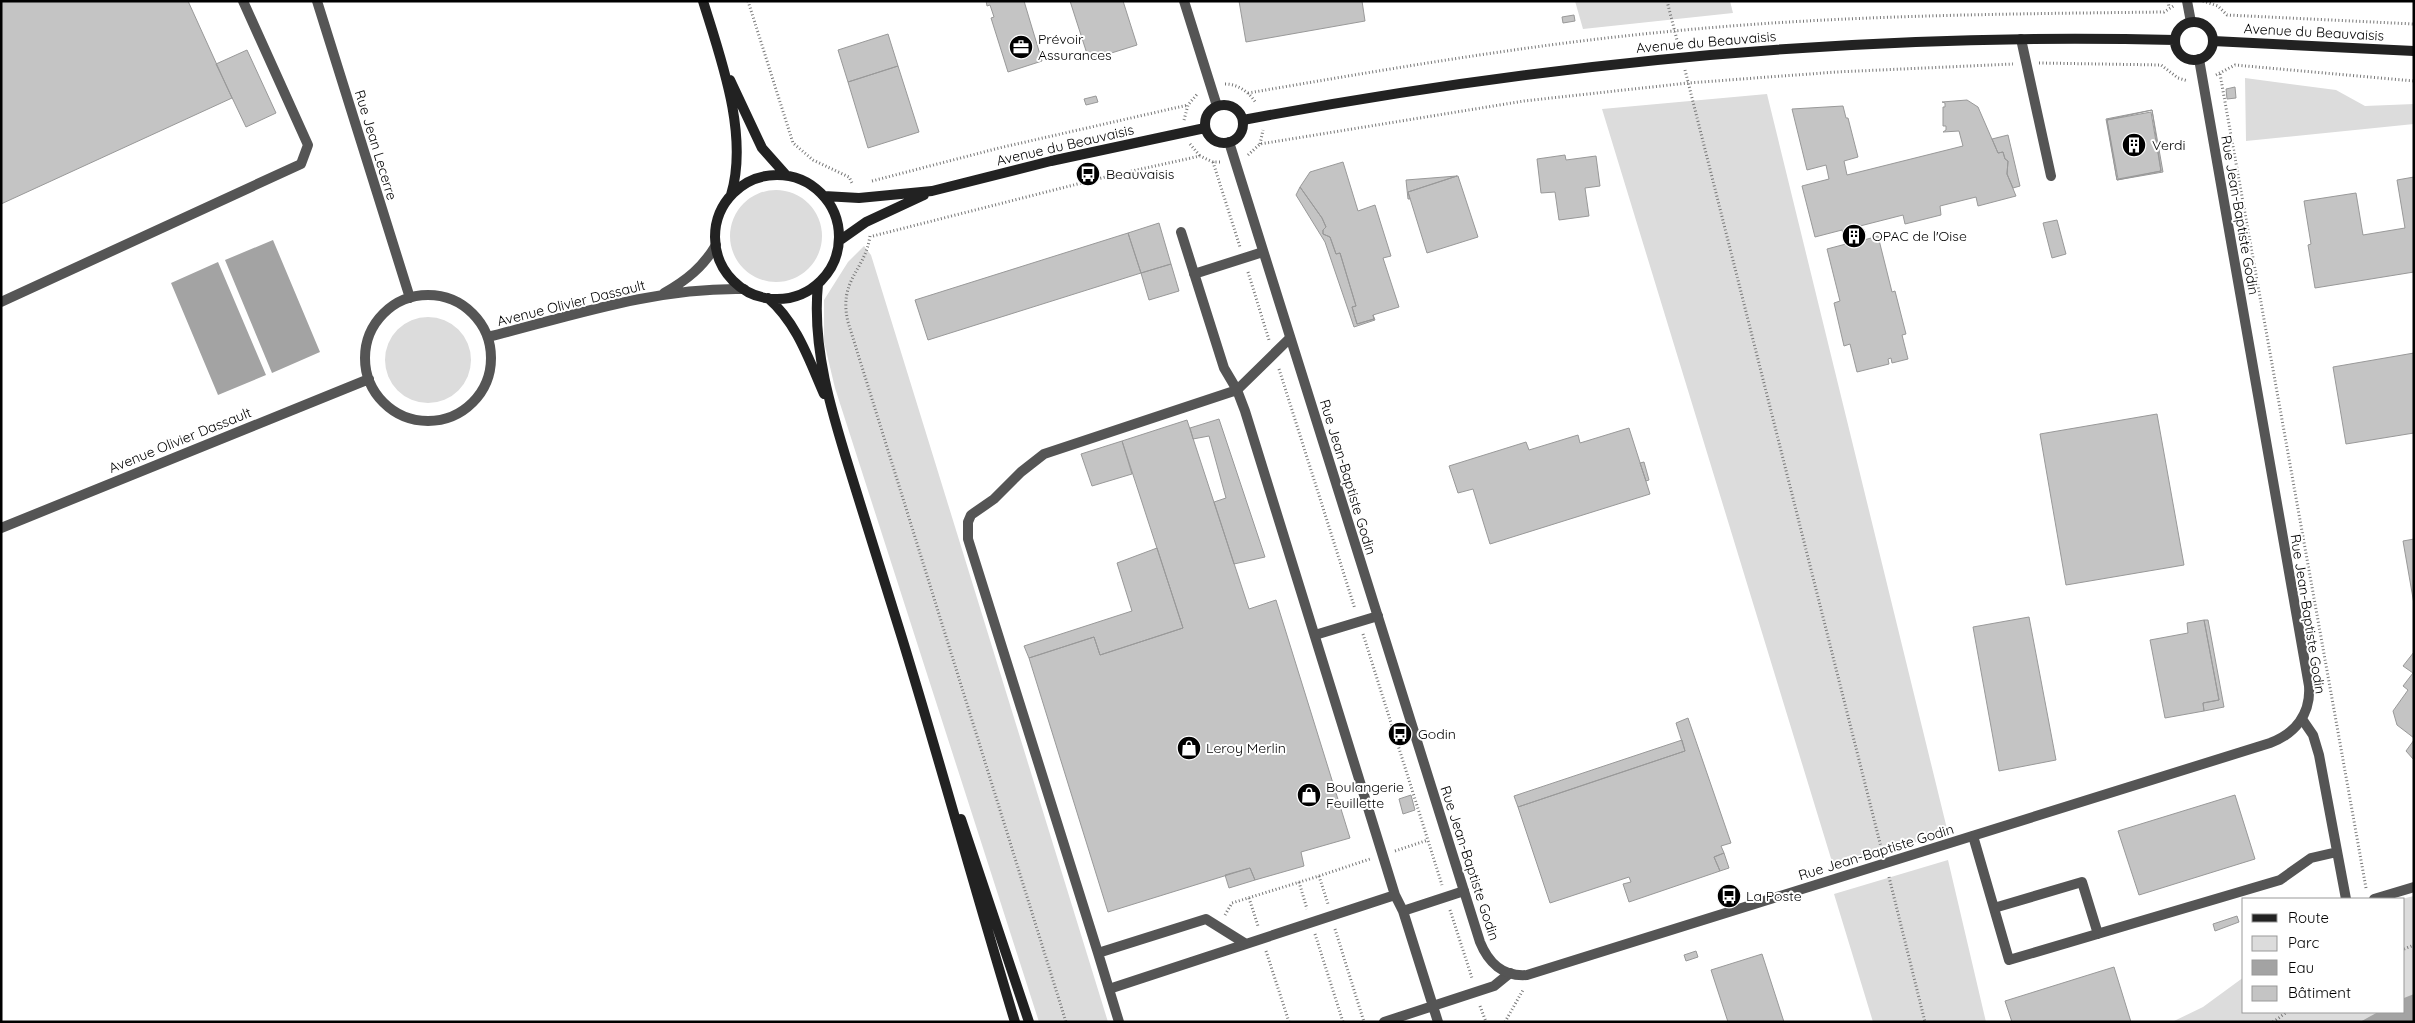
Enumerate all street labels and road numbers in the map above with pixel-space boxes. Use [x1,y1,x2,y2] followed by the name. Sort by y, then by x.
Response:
[2243,19,2385,45] street label: Avenue du Beauvaisis
[1635,27,1777,57] street label: Avenue du Beauvaisis
[351,88,401,202] street label: Rue Jean Lecerre
[994,120,1136,170] street label: Avenue du Beauvaisis
[2217,134,2263,296] street label: Rue Jean-Baptiste Godin
[495,276,647,330] street label: Avenue Olivier Dassault
[1316,397,1380,557] street label: Rue Jean-Baptiste Godin
[106,403,254,477] street label: Avenue Olivier Dassault
[2286,533,2330,695] street label: Rue Jean-Baptiste Godin
[1436,783,1504,943] street label: Rue Jean-Baptiste Godin
[1796,820,1956,884] street label: Rue Jean-Baptiste Godin

